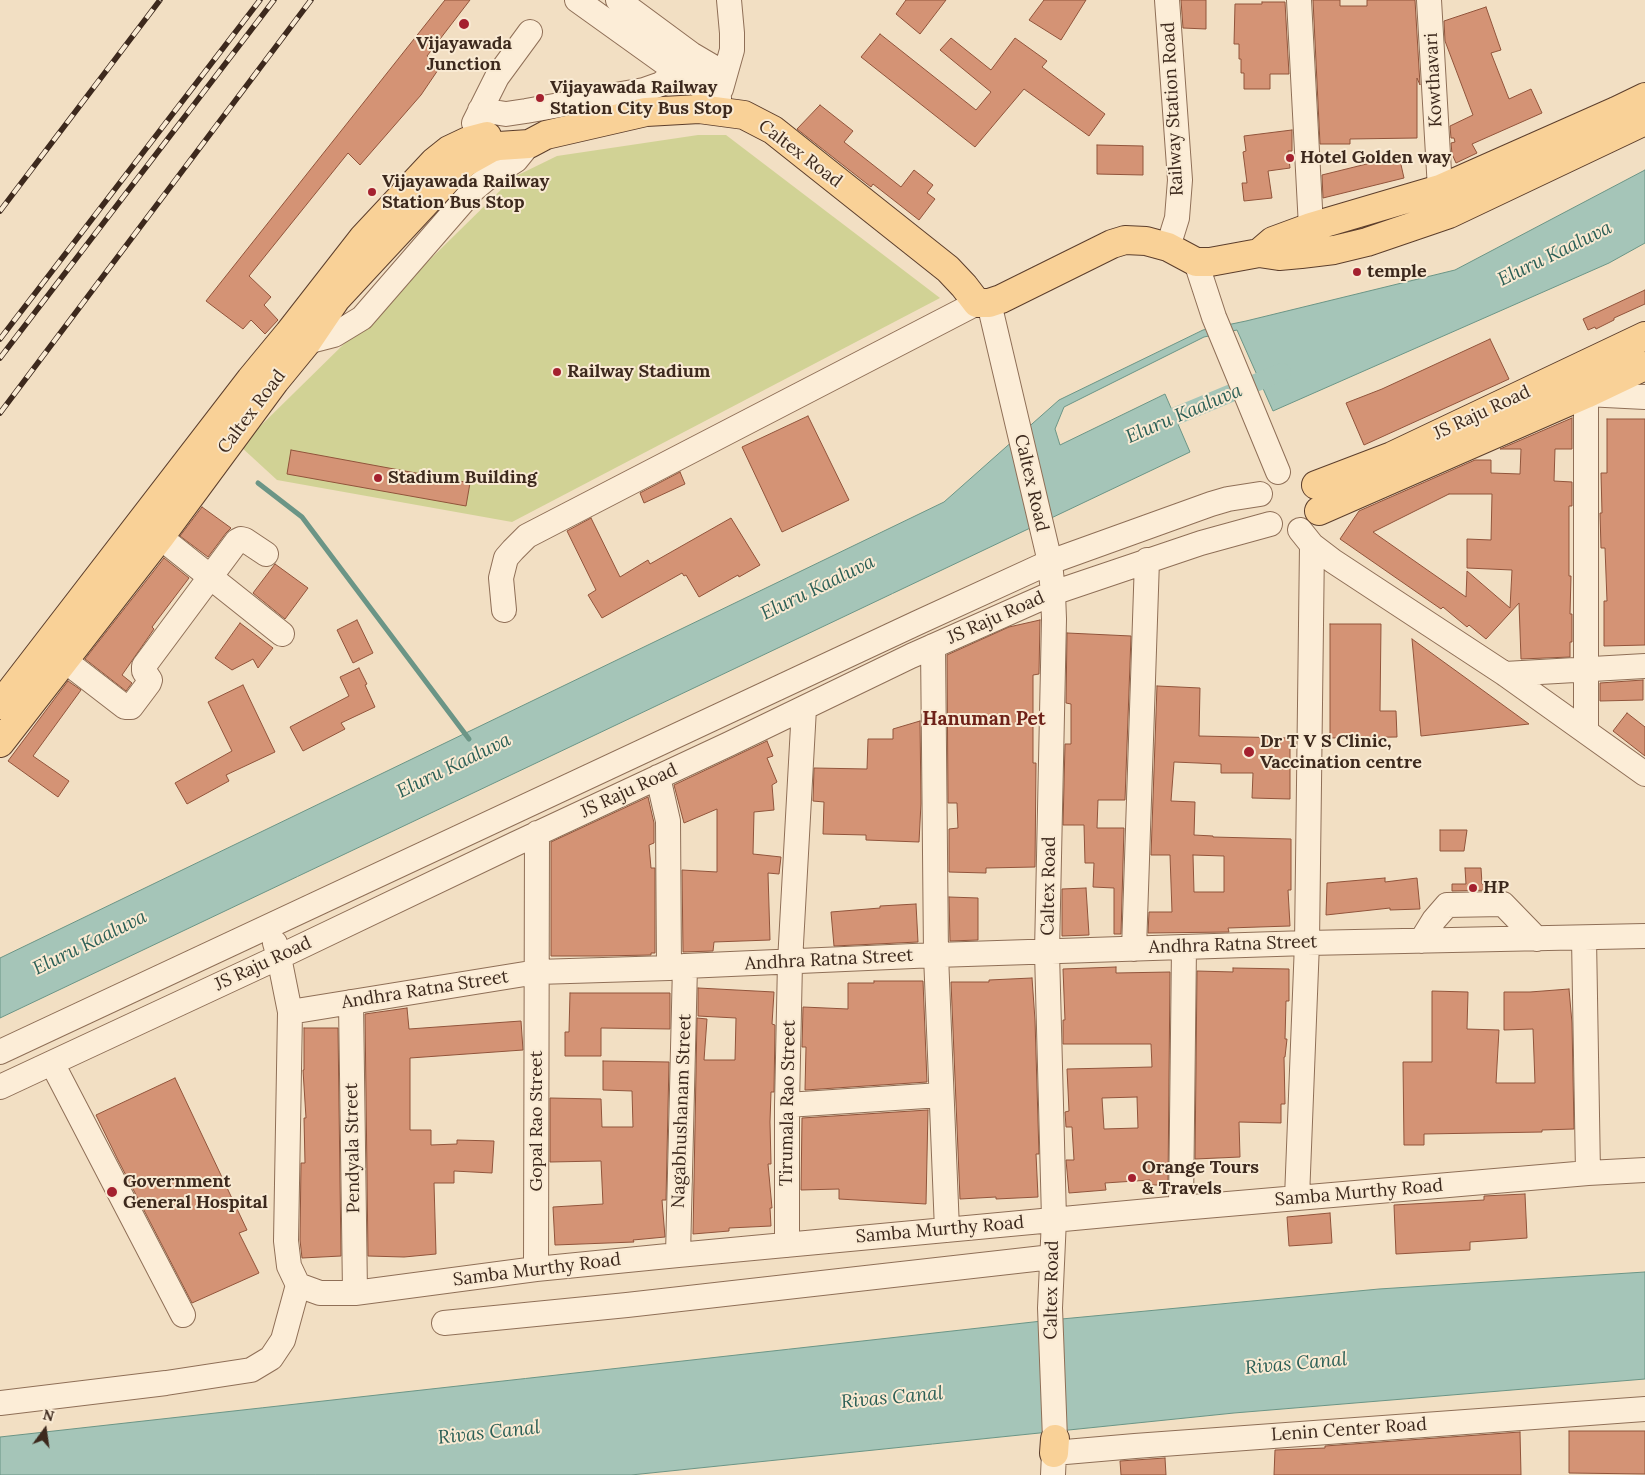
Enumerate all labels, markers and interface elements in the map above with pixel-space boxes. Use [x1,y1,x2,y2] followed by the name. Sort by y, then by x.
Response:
[457,17,471,31] marker: Vijayawada Junction
[1158,21,1188,197] street label: Railway Station Road
[1421,32,1447,128] street label: Kowthavari
[416,33,512,76] place label: Vijayawada Junction
[550,77,733,120] place label: Vijayawada Railway Station City Bus Stop
[534,92,546,104] marker: Vijayawada Railway Station City Bus Stop
[754,115,846,193] street label: Caltex Road
[1300,147,1451,169] place label: Hotel Golden way
[1284,152,1296,164] marker: Hotel Golden way
[382,171,549,213] place label: Vijayawada Railway Station Bus Stop
[366,186,378,198] marker: Vijayawada Railway Station Bus Stop
[1494,217,1616,291] water label: Eluru Kaaluva
[1367,261,1427,283] place label: temple
[1351,266,1363,278] marker: temple
[567,361,710,383] place label: Railway Stadium
[213,366,291,458] street label: Caltex Road
[551,366,563,378] marker: Railway Stadium
[1123,379,1245,449] water label: Eluru Kaaluva
[1430,381,1534,445] street label: JS Raju Road
[1009,432,1053,534] street label: Caltex Road
[388,467,537,489] place label: Stadium Building
[372,472,384,484] marker: Stadium Building
[757,551,879,625] water label: Eluru Kaaluva
[944,587,1048,649] street label: JS Raju Road
[922,709,1046,731] district label: Hanuman Pet
[393,729,515,803] water label: Eluru Kaaluva
[1260,731,1422,774] place label: Dr T V S Clinic, Vaccination centre
[1242,745,1256,759] marker: Dr T V S Clinic, Vaccination centre
[577,759,681,823] street label: JS Raju Road
[1037,836,1061,936] street label: Caltex Road
[1483,877,1509,899] place label: HP
[1467,882,1479,894] marker: HP
[29,906,151,980] water label: Eluru Kaaluva
[1148,931,1318,959] street label: Andhra Ratna Street
[211,932,315,996] street label: JS Raju Road
[744,945,914,975] street label: Andhra Ratna Street
[340,966,510,1014] street label: Andhra Ratna Street
[668,1013,696,1209] street label: Nagabhushanam Street
[776,1020,800,1186] street label: Tirumala Rao Street
[526,1051,548,1191] street label: Gopal Rao Street
[341,1082,365,1214] street label: Pendyala Street
[1142,1157,1259,1200] place label: Orange Tours & Travels
[123,1171,268,1214] place label: Government General Hospital
[1126,1172,1138,1184] marker: Orange Tours & Travels
[1274,1175,1444,1211] street label: Samba Murthy Road
[105,1185,119,1199] marker: Government General Hospital
[855,1212,1025,1248] street label: Samba Murthy Road
[1040,1240,1064,1340] street label: Caltex Road
[452,1249,622,1291] street label: Samba Murthy Road
[1244,1348,1348,1380] water label: Rivas Canal
[840,1382,944,1414] water label: Rivas Canal
[20,1405,70,1455] north arrow
[41,1405,56,1425] text: N
[1270,1414,1428,1446] street label: Lenin Center Road
[437,1416,541,1450] water label: Rivas Canal

